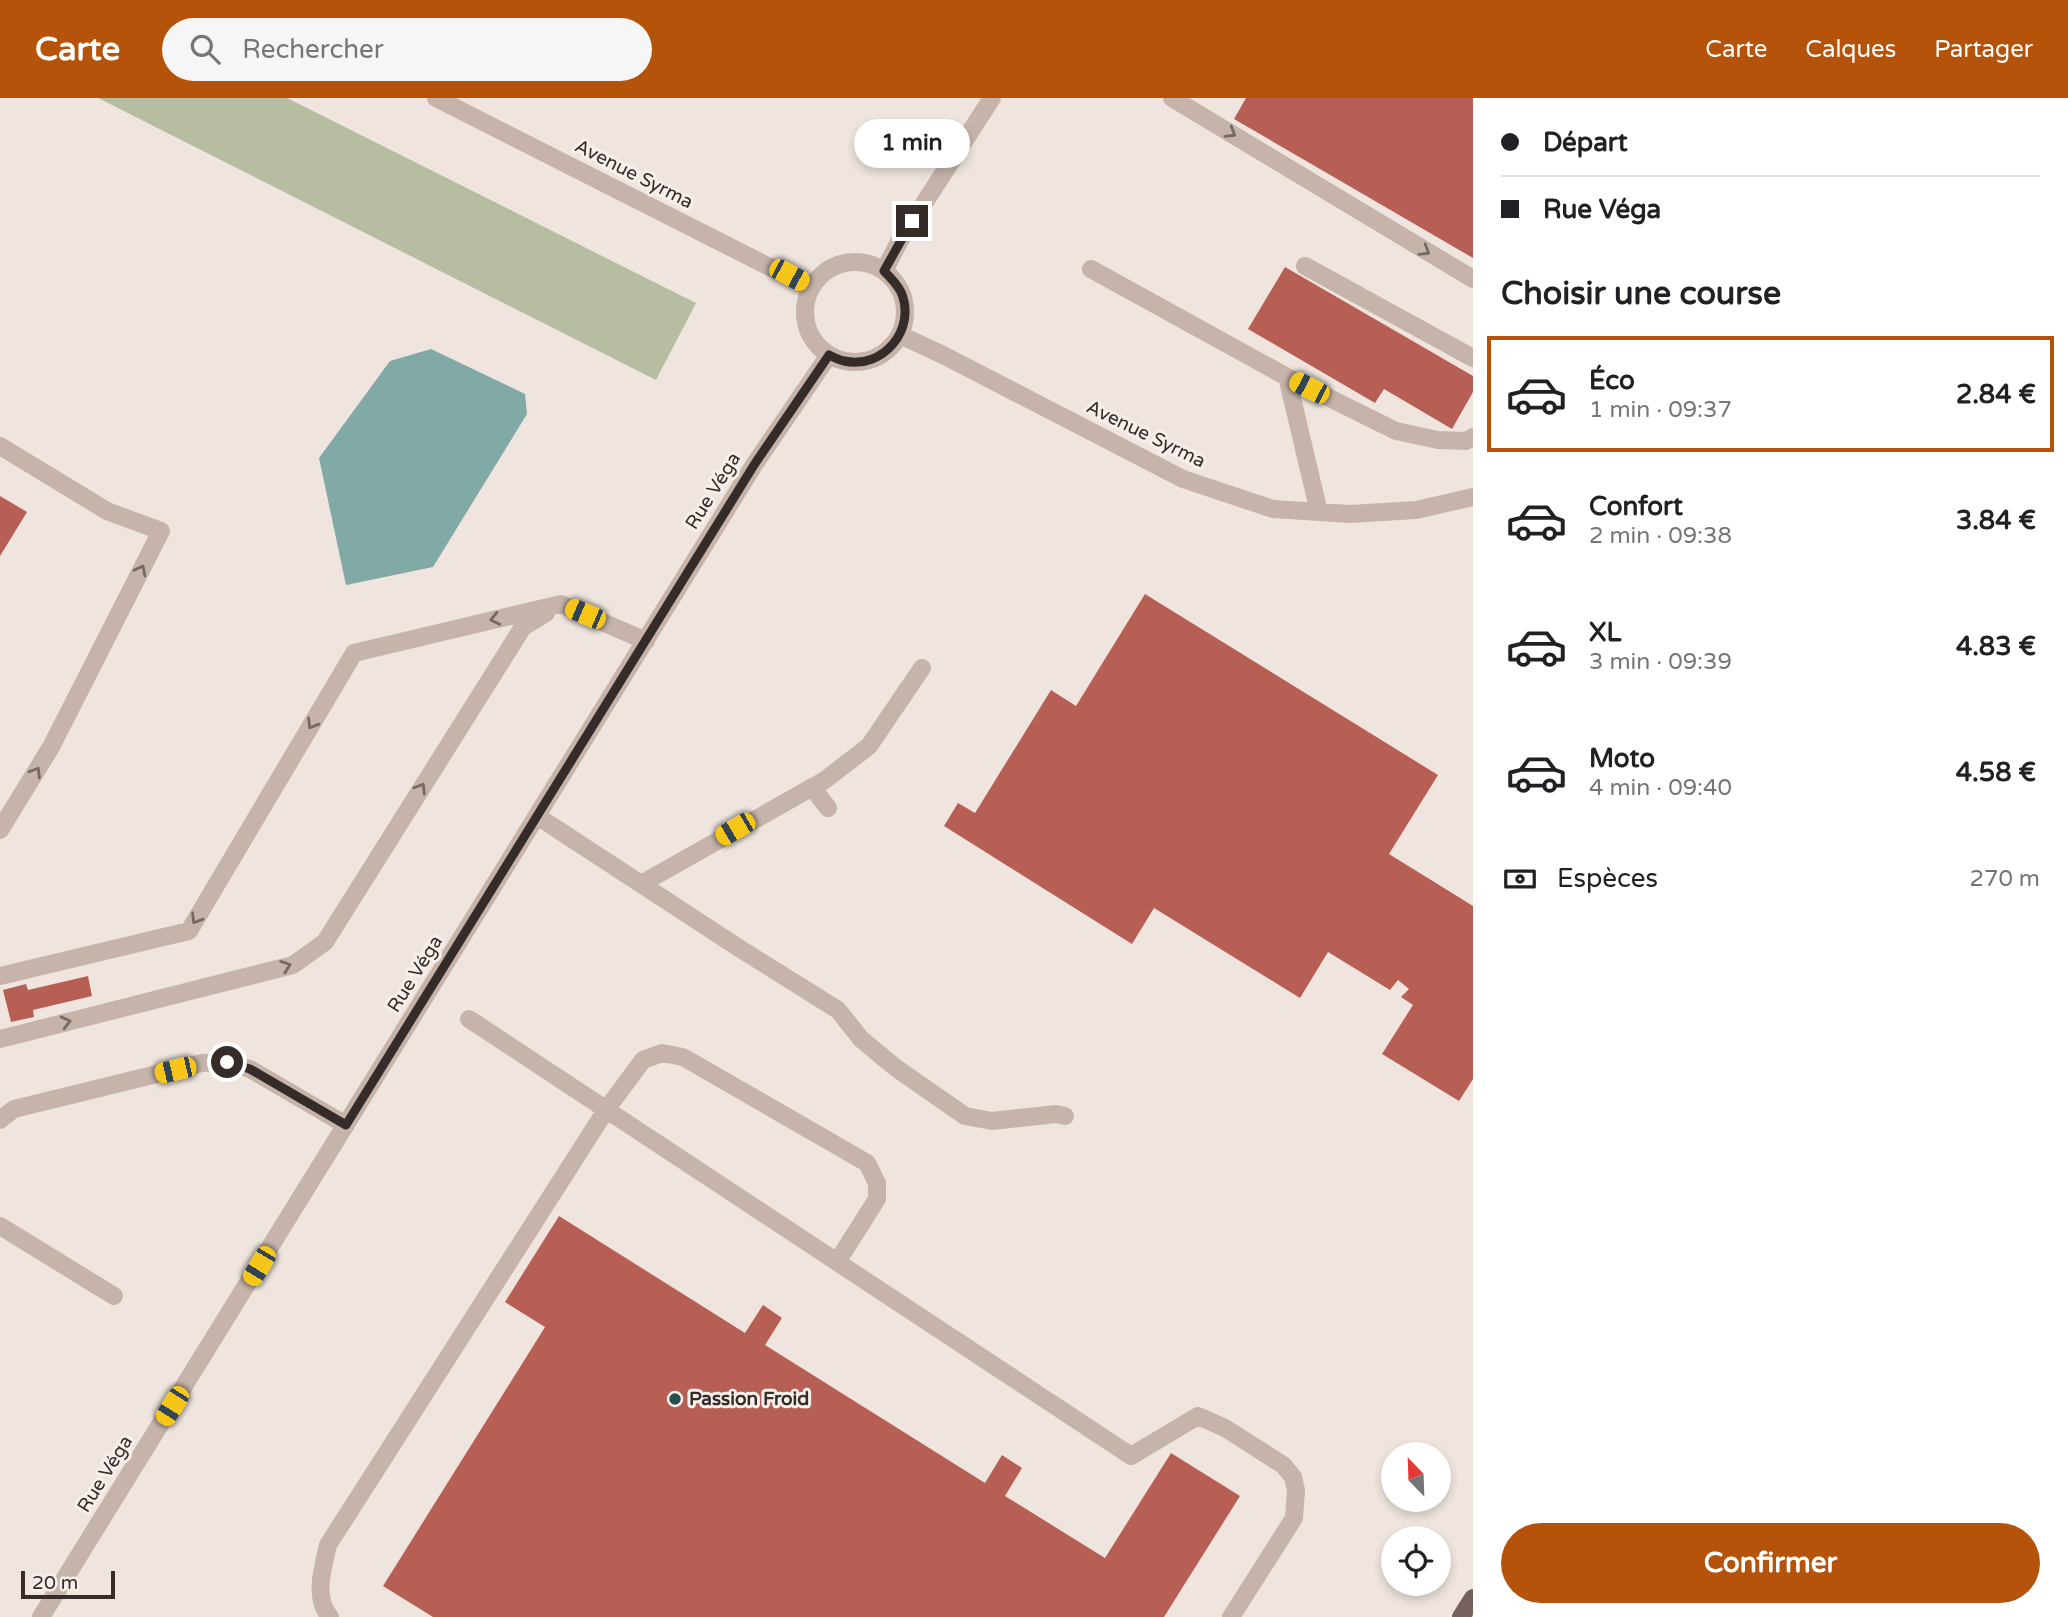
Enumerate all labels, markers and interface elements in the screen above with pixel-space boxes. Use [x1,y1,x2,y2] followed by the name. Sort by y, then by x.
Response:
[162,18,652,81] search box
[35,30,120,69] text: Carte
[186,30,224,68] icon: search
[242,34,384,65] text: Rechercher
[1705,35,1767,64] text: Carte
[1805,35,1896,64] text: Calques
[1934,35,2033,64] text: Partager
[854,120,970,169] callout: 1 min
[1223,125,1236,138] one-way arrow
[1543,127,1628,158] text: Départ
[881,129,943,157] text: 1 min
[571,135,697,213] street label: Avenue Syrma
[1543,194,1661,225] text: Rue Véga
[896,205,928,237] route end
[1418,242,1431,255] one-way arrow
[766,256,813,294] car
[1501,275,1781,313] text: Choisir une course
[1505,363,1568,426] icon: car
[1589,365,1635,396] text: Éco
[1286,369,1333,407] car
[1956,379,2036,410] text: 2.84 €
[1083,396,1209,472] street label: Avenue Syrma
[1589,396,1732,424] text: 1 min · 09:37
[681,449,745,533] street label: Rue Véga
[1505,489,1568,552] icon: car
[1589,491,1683,522] text: Confort
[1956,505,2036,536] text: 3.84 €
[1589,522,1732,550] text: 2 min · 09:38
[132,565,146,577] one-way arrow
[562,596,609,632] car
[489,611,501,626] one-way arrow
[1505,615,1568,678] icon: car
[1589,617,1621,648] text: XL
[1956,631,2036,662] text: 4.83 €
[1589,648,1732,676] text: 3 min · 09:39
[307,716,320,729] one-way arrow
[1505,741,1568,804] icon: car
[1589,743,1655,774] text: Moto
[1956,757,2036,788] text: 4.58 €
[28,766,41,779] one-way arrow
[1589,774,1732,802] text: 4 min · 09:40
[412,782,425,795] one-way arrow
[712,809,759,849] car
[1501,860,1539,898] icon: cash
[1557,863,1658,894] text: Espèces
[1970,865,2040,893] text: 270 m
[191,912,204,925] one-way arrow
[383,932,447,1016] street label: Rue Véga
[280,960,292,974] one-way arrow
[60,1016,72,1031] one-way arrow
[211,1046,243,1078] route start
[153,1055,198,1085] car
[240,1243,279,1289] car
[152,1383,193,1429] car
[689,1388,809,1410] place label: Passion Froid
[667,1391,683,1407] marker: Passion Froid
[73,1432,137,1516] street label: Rue Véga
[1381,1442,1451,1512] north arrow
[1381,1442,1451,1596] map controls
[1501,1523,2040,1603] button: Confirmer
[1381,1526,1451,1596] button: locate
[21,1568,116,1600] scale bar
[32,1572,78,1594] text: 20 m

